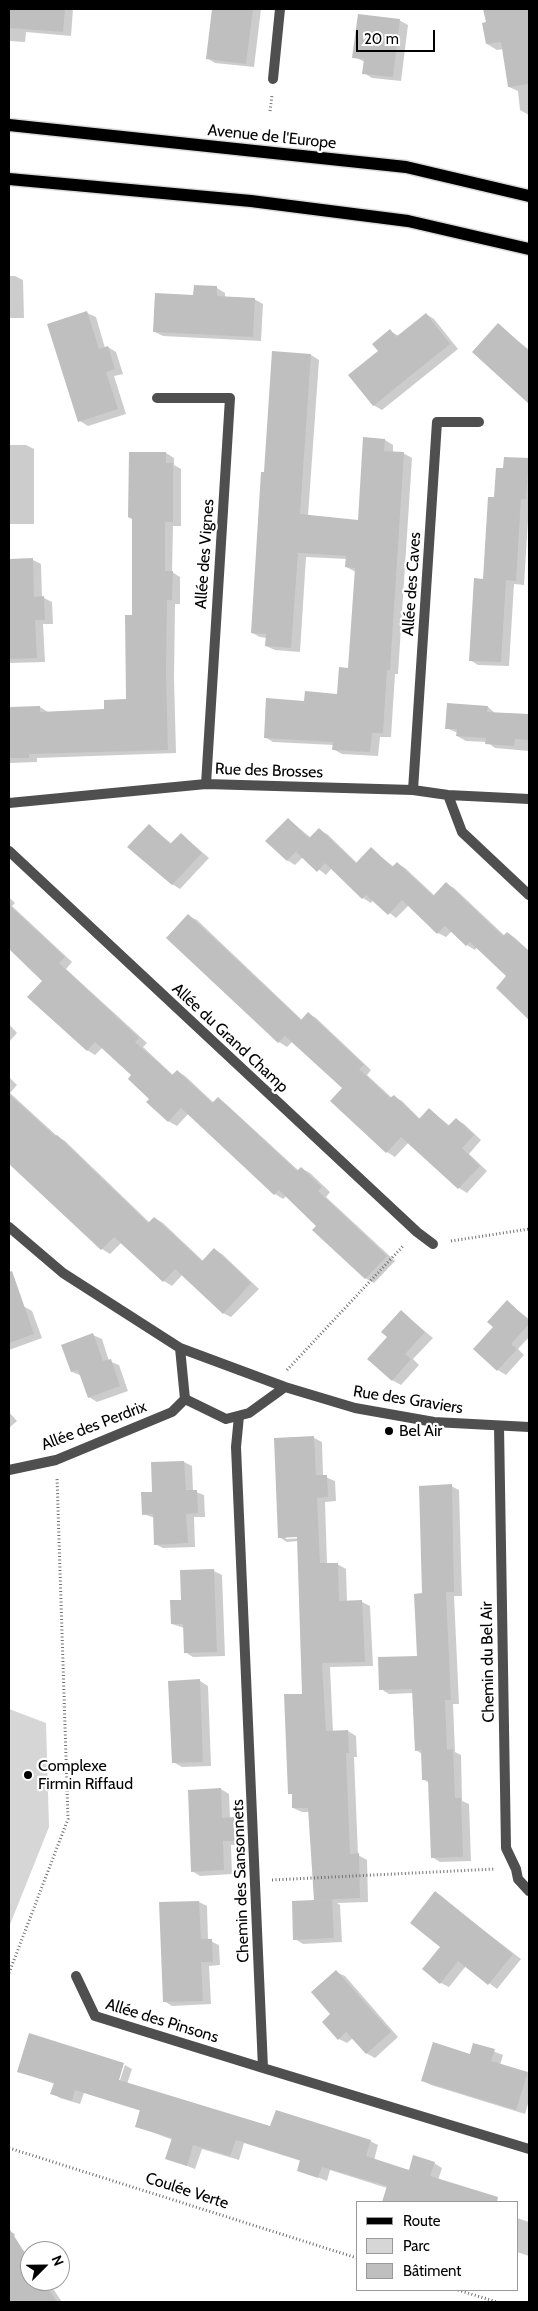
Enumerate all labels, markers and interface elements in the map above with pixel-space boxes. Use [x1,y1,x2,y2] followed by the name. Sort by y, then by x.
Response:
[358,20,437,52] scale bar
[364,30,399,48] text: 20 m
[207,121,337,153] street label: Avenue de l'Europe
[192,498,218,610] street label: Allée des Vignes
[399,531,425,637] street label: Allée des Caves
[215,760,323,782] street label: Rue des Brosses
[168,979,292,1097] street label: Allée du Grand Champ
[352,1382,464,1418] street label: Rue des Graviers
[39,1397,149,1455] street label: Allée des Perdrix
[399,1421,442,1441] place label: Bel Air
[383,1425,395,1437] marker: Bel Air
[477,1601,499,1723] street label: Chemin du Bel Air
[38,1756,133,1794] place label: Complexe Firmin Riffaud
[22,1769,34,1781] marker: Complexe Firmin Riffaud
[229,1799,253,1963] street label: Chemin des Sansonnets
[103,1995,221,2047] street label: Allée des Pinsons
[143,2169,231,2213] street label: Coulée Verte
[356,2201,518,2291] legend
[403,2212,441,2230] text: Route
[403,2237,430,2255] text: Parc
[20,2241,70,2291] north arrow
[48,2252,68,2269] text: N
[403,2262,461,2280] text: Bâtiment

